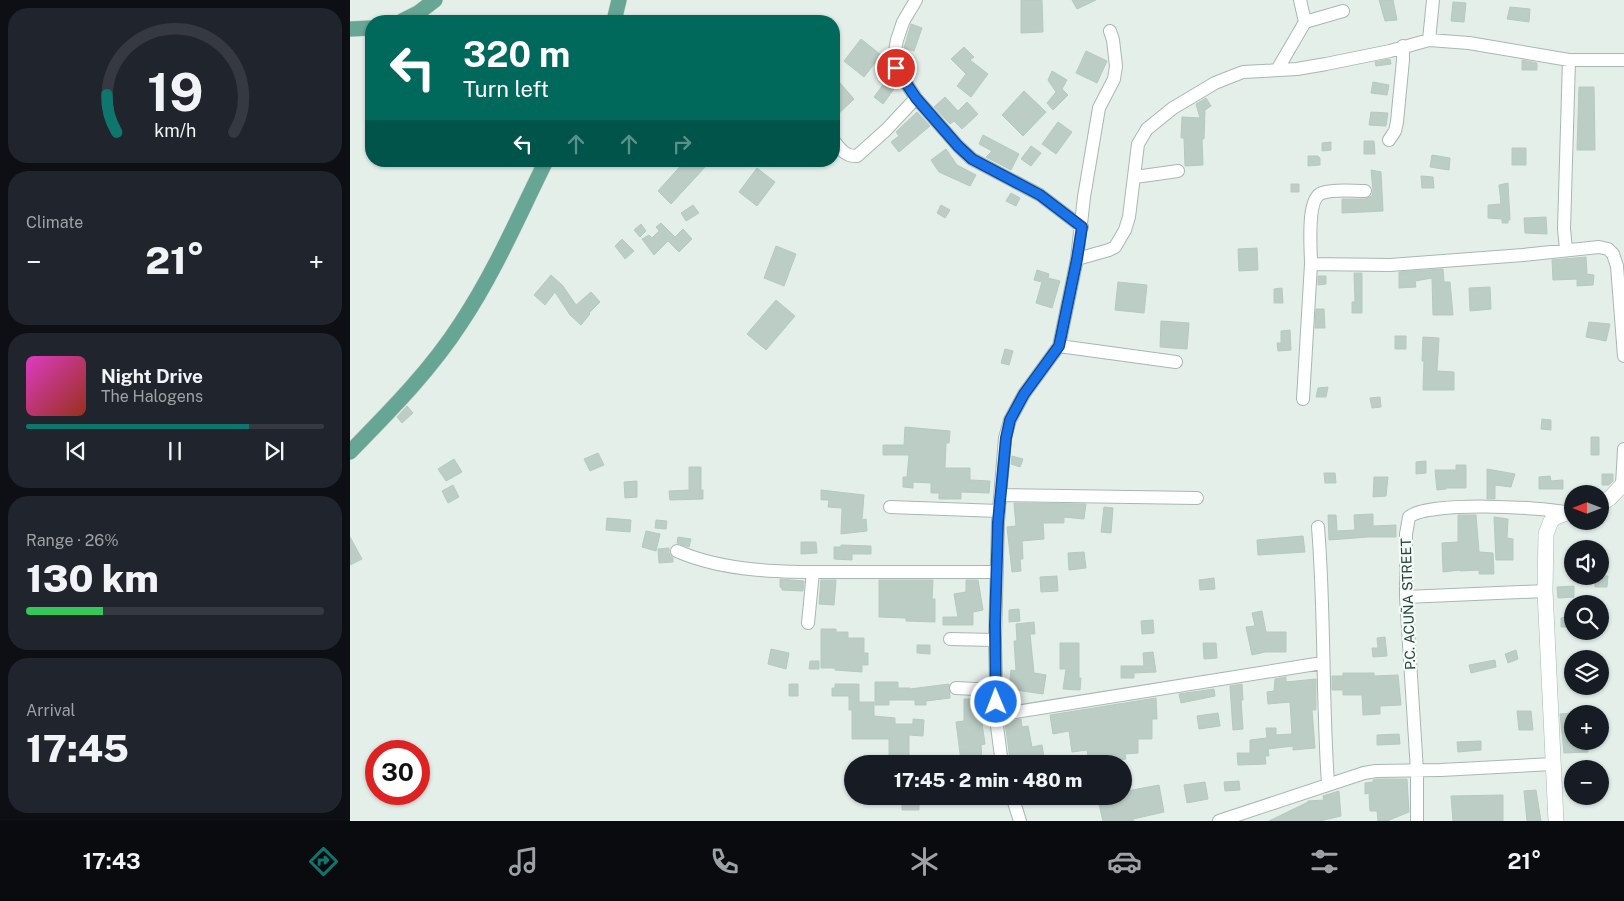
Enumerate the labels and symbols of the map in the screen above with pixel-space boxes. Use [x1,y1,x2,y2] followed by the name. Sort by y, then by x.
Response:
[875,47,917,89] pin
[1564,485,1609,530] north arrow
[1397,538,1418,670] street label: P.C. ACUÑA STREET
[969,675,1021,727] position arrow
[365,740,430,805] speed limit sign: 30

